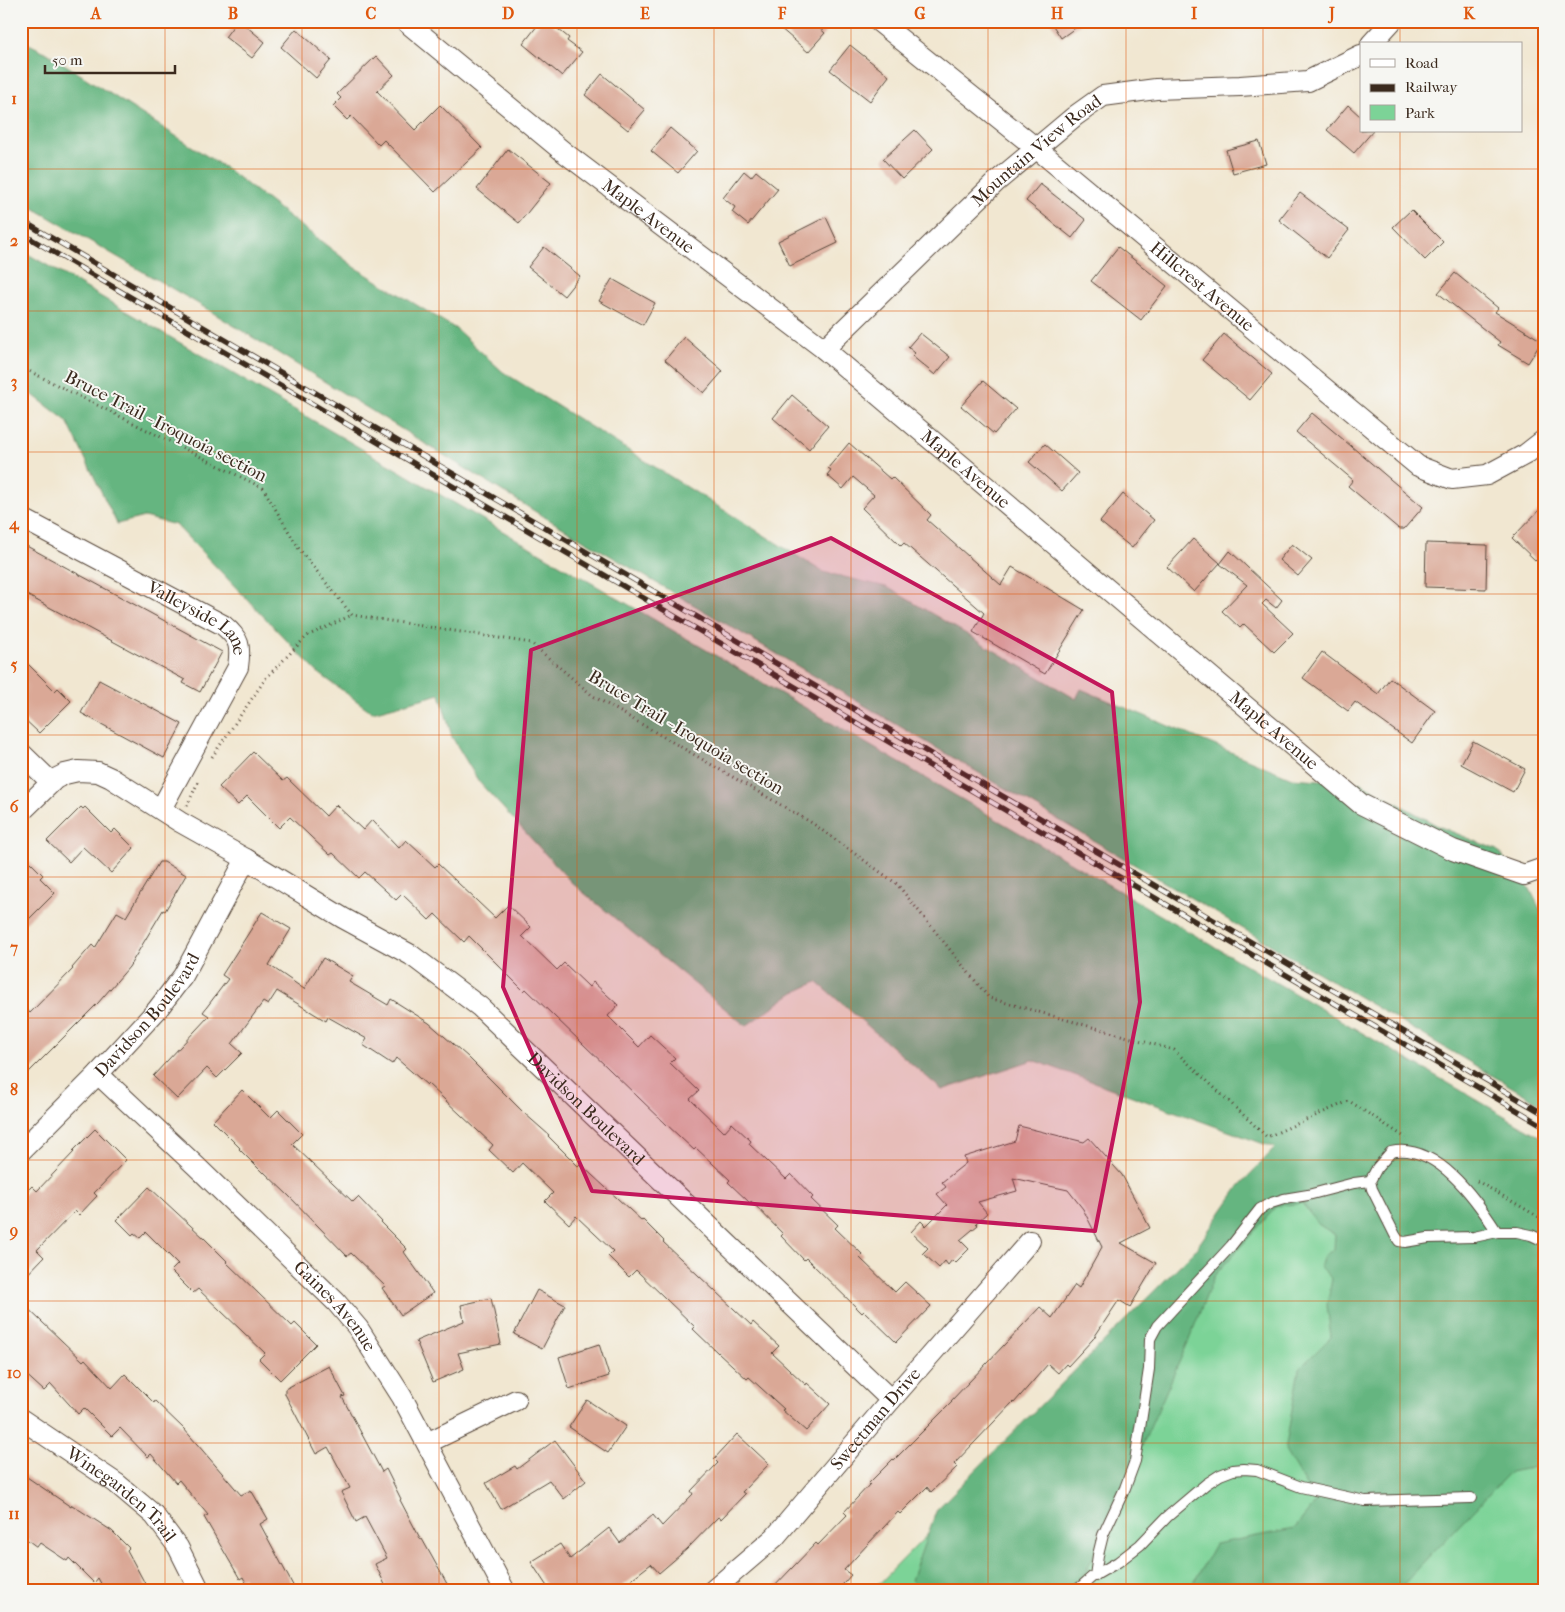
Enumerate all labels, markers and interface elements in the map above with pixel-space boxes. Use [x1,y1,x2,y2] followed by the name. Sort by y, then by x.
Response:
[90,4,102,23] text: A
[228,4,238,23] text: B
[366,4,377,23] text: C
[502,4,514,23] text: D
[640,4,650,23] text: E
[777,4,787,23] text: F
[914,4,926,23] text: G
[1051,4,1064,23] text: H
[1191,4,1198,23] text: I
[1327,4,1335,24] text: J
[1463,4,1476,23] text: K
[45,42,175,74] scale bar
[1360,42,1522,132] legend
[52,51,83,69] text: 50 m
[1405,54,1439,72] text: Road
[1405,78,1458,96] text: Railway
[11,89,17,108] text: 1
[967,90,1106,211] street label: Mountain View Road
[1405,104,1435,122] text: Park
[598,175,698,258] street label: Maple Avenue
[10,231,18,250] text: 2
[1146,237,1258,336] street label: Hillcrest Avenue
[61,366,271,487] street label: Bruce Trail - Iroquoia section
[11,372,17,392] text: 3
[917,426,1014,513] street label: Maple Avenue
[8,514,20,534] text: 4
[143,576,249,656] street label: Valleyside Lane
[11,655,18,674] text: 5
[584,666,788,799] street label: Bruce Trail - Iroquoia section
[1225,687,1323,774] street label: Maple Avenue
[10,797,19,816] text: 6
[9,938,18,957] text: 7
[90,949,204,1082] street label: Davidson Boulevard
[523,1048,649,1170] street label: Davidson Boulevard
[10,1080,18,1099] text: 8
[9,1221,18,1241] text: 9
[289,1257,380,1355] street label: Gaines Avenue
[7,1363,21,1382] text: 10
[826,1364,925,1475] street label: Sweetman Drive
[61,1442,180,1546] street label: Winegarden Trail
[8,1504,20,1523] text: 11

